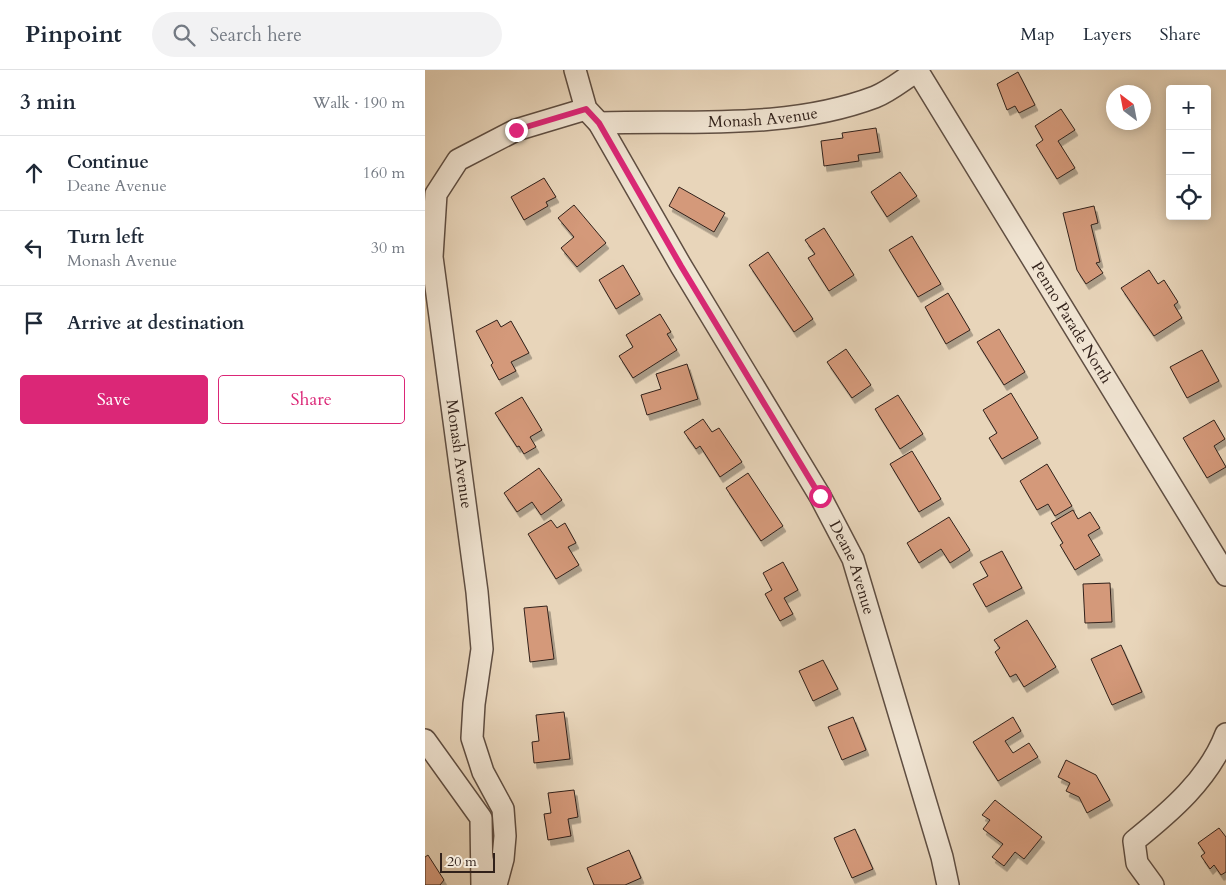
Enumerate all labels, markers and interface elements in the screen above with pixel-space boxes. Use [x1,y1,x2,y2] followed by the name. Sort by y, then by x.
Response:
[152,12,502,57] search box
[25,18,122,51] text: Pinpoint
[170,21,198,49] icon: search
[210,22,302,48] text: Search here
[1020,22,1055,47] text: Map
[1083,22,1132,47] text: Layers
[1160,22,1201,47] text: Share
[1106,85,1151,130] north arrow
[1166,85,1211,220] map controls
[1166,85,1211,130] button: +
[20,88,76,117] text: 3 min
[313,92,405,114] text: Walk · 190 m
[708,102,819,133] street label: Monash Avenue
[505,119,528,142] route end
[1166,130,1211,175] button: −
[67,149,149,175] text: Continue
[20,159,48,187] icon: ahead
[363,162,405,184] text: 160 m
[67,175,167,197] text: Deane Avenue
[1166,175,1211,220] button: locate
[67,224,144,250] text: Turn left
[20,234,48,262] icon: left
[371,237,405,259] text: 30 m
[67,250,177,272] text: Monash Avenue
[1026,257,1117,388] street label: Penno Parade North
[20,309,48,337] icon: arrive
[67,310,244,336] text: Arrive at destination
[20,375,208,424] button: Save
[218,375,405,424] button: Share
[440,398,478,510] street label: Monash Avenue
[809,485,832,508] route start
[824,517,880,617] street label: Deane Avenue
[440,850,495,873] scale bar
[447,852,477,871] text: 20 m

